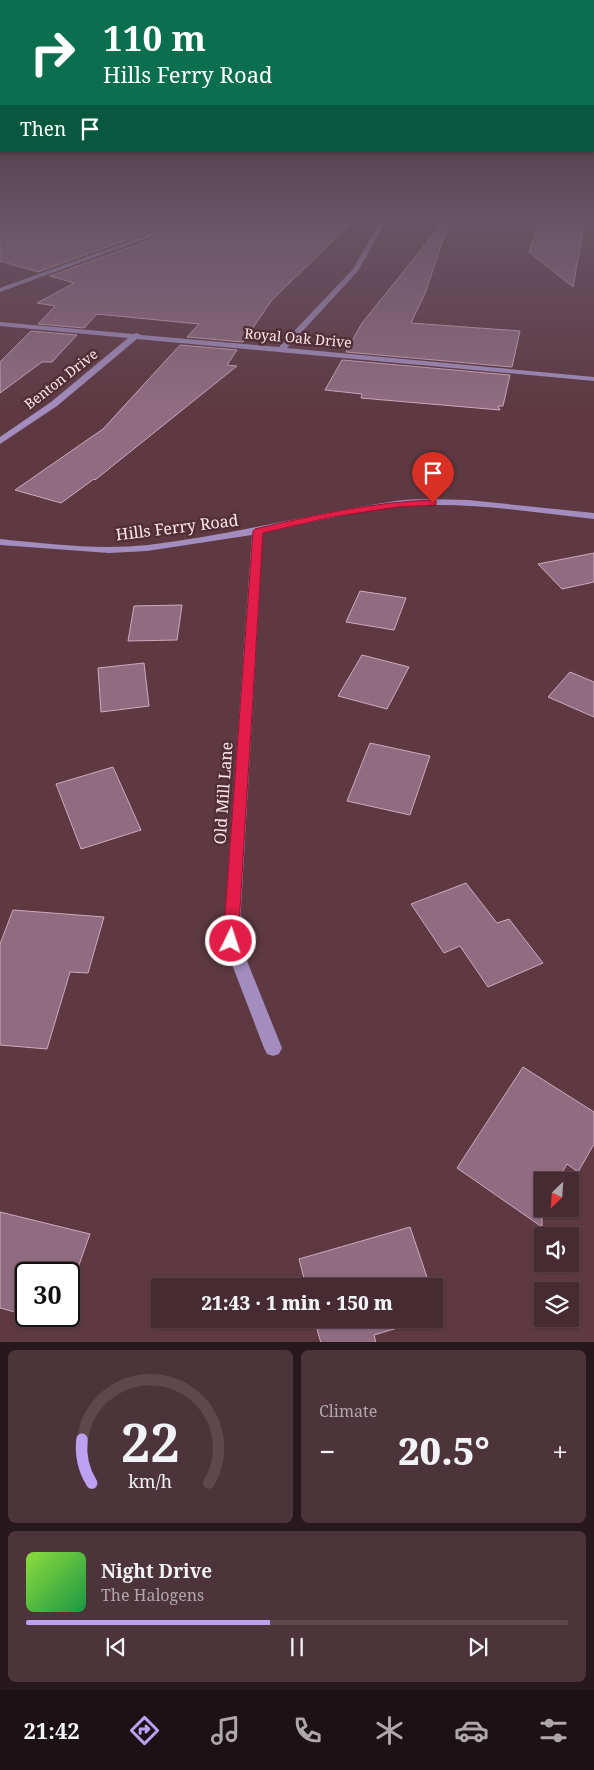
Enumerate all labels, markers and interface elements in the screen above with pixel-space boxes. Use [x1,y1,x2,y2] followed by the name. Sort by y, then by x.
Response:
[103,14,206,61] text: 110 m
[20,20,85,85] icon: right
[103,59,273,89] text: Hills Ferry Road
[76,115,104,143] icon: arrive
[20,116,66,142] text: Then
[244,323,353,352] street label: Royal Oak Drive
[20,344,101,413] street label: Benton Drive
[412,452,454,503] pin
[419,459,447,487] icon: arrive
[114,509,240,545] street label: Hills Ferry Road
[208,741,238,845] street label: Old Mill Lane
[204,914,256,966] position arrow
[534,1172,579,1218] north arrow
[534,1172,579,1327] map controls
[534,1227,579,1272] button: sound
[15,1262,80,1327] speed limit sign: 30
[534,1282,579,1327] button: layers
[201,1290,393,1316] text: 21:43 · 1 min · 150 m
[319,1400,377,1422] text: Climate
[121,1406,180,1477] text: 22
[398,1424,490,1476] text: 20.5°
[319,1432,335,1470] text: −
[552,1432,568,1470] text: +
[129,1469,172,1493] text: km/h
[101,1558,212,1584] text: Night Drive
[101,1584,204,1606] text: The Halogens
[102,1633,130,1661] icon: previous
[283,1633,311,1661] icon: pause
[464,1633,492,1661] icon: next
[127,1713,162,1748] icon: directions
[208,1713,243,1748] icon: music
[290,1713,325,1748] icon: phone
[372,1713,407,1748] icon: climate
[454,1713,489,1748] icon: car
[536,1713,571,1748] icon: filters
[23,1715,80,1745] text: 21:42

